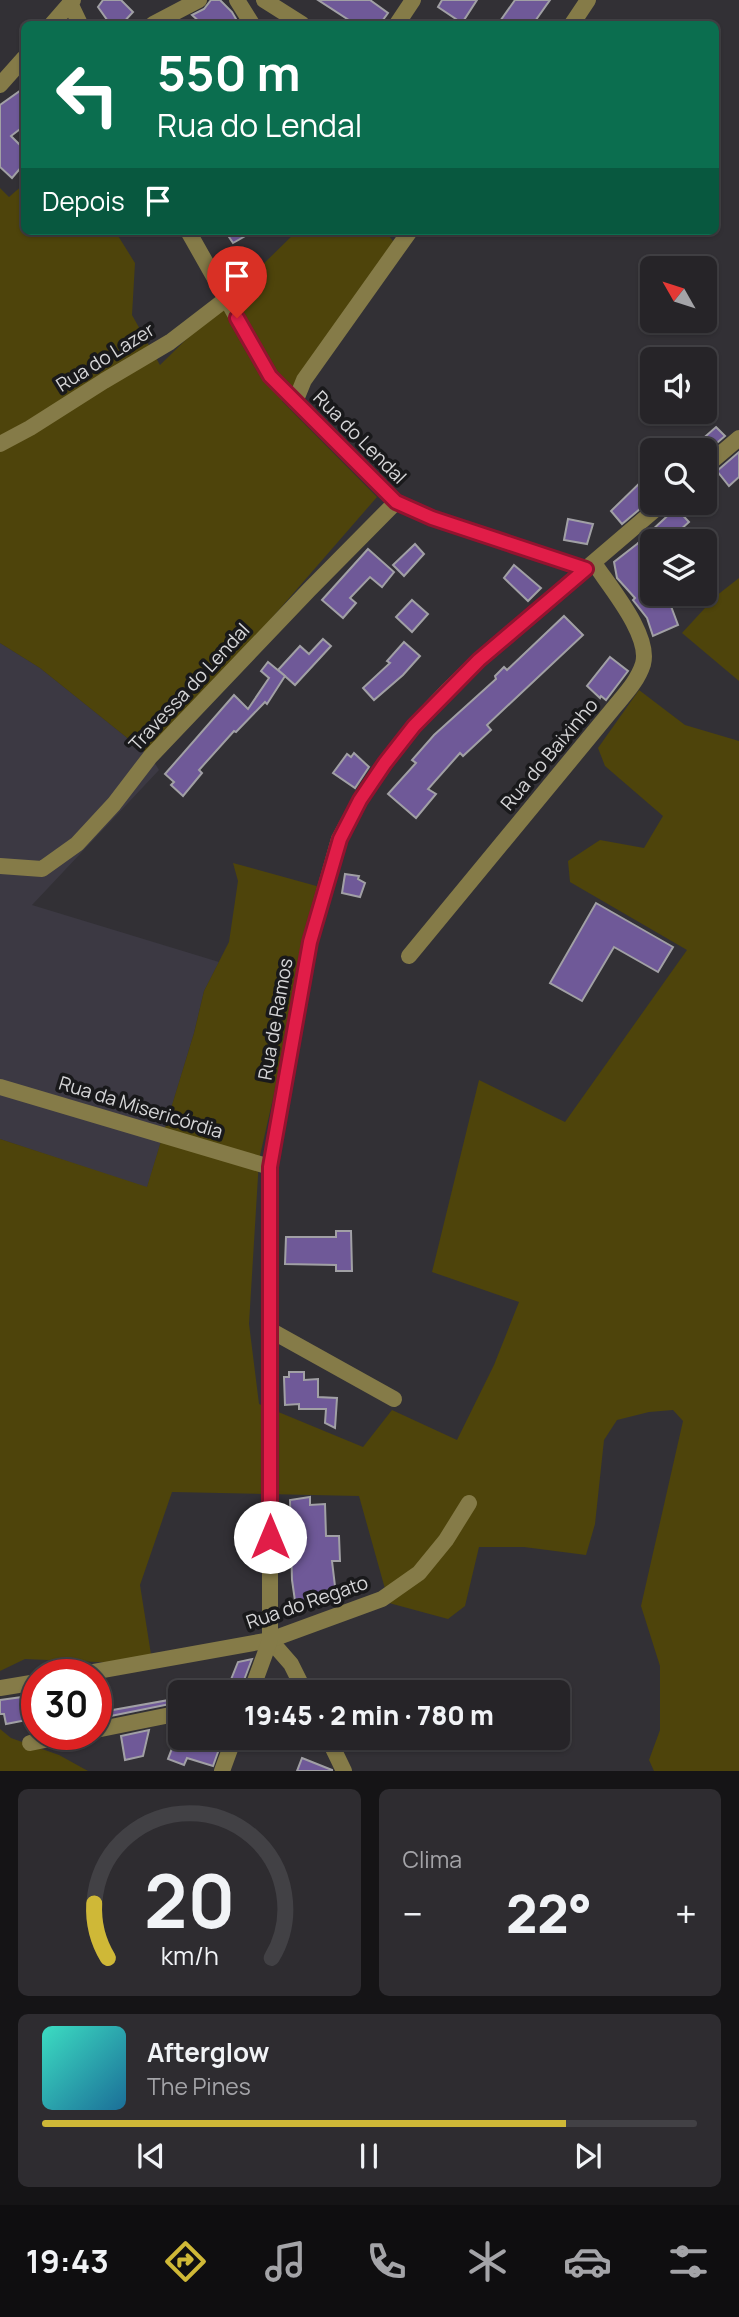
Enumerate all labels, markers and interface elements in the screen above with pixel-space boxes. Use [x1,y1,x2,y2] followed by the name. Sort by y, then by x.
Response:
[157,39,301,106] text: 550 m
[42,49,133,140] icon: left
[157,103,362,147] text: Rua do Lendal
[139,182,177,220] icon: arrive
[42,183,125,219] text: Depois
[207,246,267,318] pin
[640,256,718,332] north arrow
[640,256,717,606] map controls
[218,257,256,295] icon: arrive
[51,316,159,398] street label: Rua do Lazer
[640,347,717,424] button: sound
[308,385,412,489] street label: Rua do Lendal
[640,438,717,515] button: search
[640,529,717,606] button: layers
[123,617,255,757] street label: Travessa do Lendal
[494,692,604,816] street label: Rua do Baixinho
[251,956,299,1082] street label: Rua de Ramos
[56,1070,226,1144] street label: Rua da Misericórdia
[233,1500,307,1574] position arrow
[243,1569,371,1635] street label: Rua do Regato
[21,1659,112,1750] speed limit sign: 30
[244,1697,494,1733] text: 19:45 · 2 min · 780 m
[403,1843,462,1875] text: Clima
[144,1851,235,1951] text: 20
[506,1878,592,1949] text: 22°
[403,1887,423,1939] text: −
[675,1887,697,1939] text: +
[160,1938,218,1973] text: km/h
[147,2034,269,2070] text: Afterglow
[147,2070,251,2102] text: The Pines
[132,2137,170,2175] icon: previous
[350,2137,388,2175] icon: pause
[569,2137,607,2175] icon: next
[161,2237,210,2286] icon: directions
[261,2237,310,2286] icon: music
[362,2237,411,2286] icon: phone
[463,2237,512,2286] icon: climate
[563,2237,612,2286] icon: car
[664,2237,713,2286] icon: filters
[26,2239,109,2283] text: 19:43

